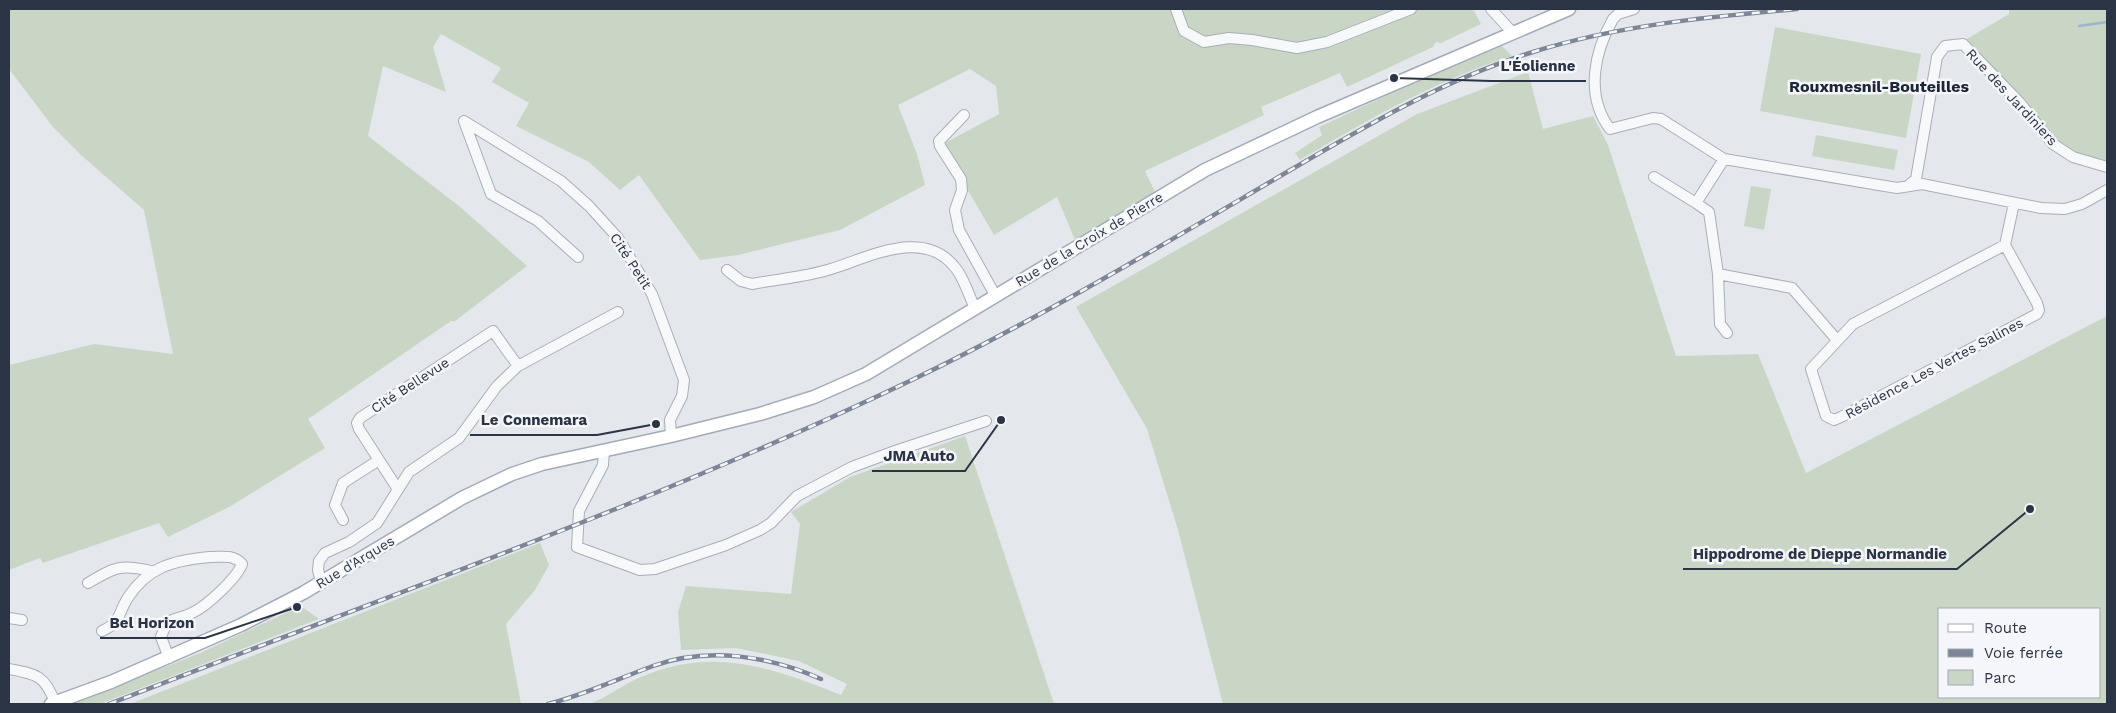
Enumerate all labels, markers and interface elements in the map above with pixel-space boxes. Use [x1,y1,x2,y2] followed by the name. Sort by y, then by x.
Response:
[1963,45,2061,149] street label: Rue des Jardiniers
[1491,51,1586,81] callout: L'Éolienne
[1501,57,1576,75] text: L'Éolienne
[1789,77,1969,96] district label: Rouxmesnil-Bouteilles
[1012,189,1166,289] street label: Rue de la Croix de Pierre
[607,230,655,292] street label: Cité Petit
[1842,314,2026,422] street label: Résidence Les Vertes Salines
[368,354,452,416] street label: Cité Bellevue
[470,405,597,435] callout: Le Connemara
[481,411,587,429] text: Le Connemara
[872,441,965,471] callout: JMA Auto
[883,447,955,465] text: JMA Auto
[313,532,397,592] street label: Rue d'Arques
[1683,539,1957,569] callout: Hippodrome de Dieppe Normandie
[1693,545,1947,563] text: Hippodrome de Dieppe Normandie
[100,608,205,638] callout: Bel Horizon
[1938,608,2101,698] legend
[110,614,194,632] text: Bel Horizon
[1984,619,2027,637] text: Route
[1984,644,2063,662] text: Voie ferrée
[1984,669,2016,687] text: Parc

